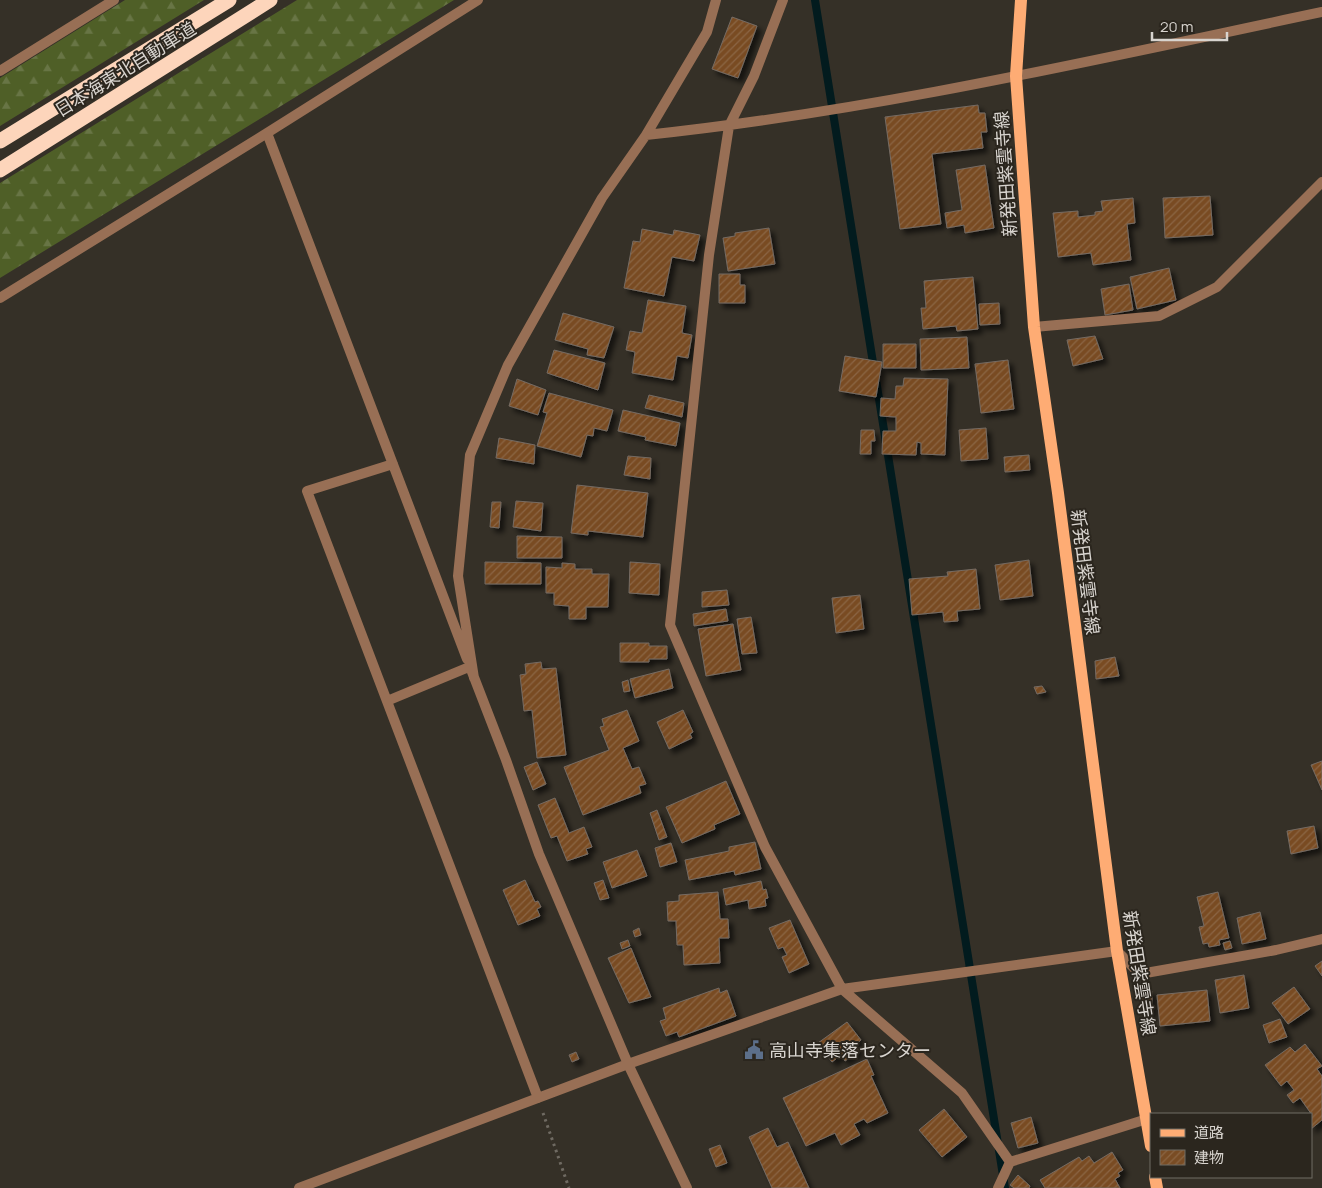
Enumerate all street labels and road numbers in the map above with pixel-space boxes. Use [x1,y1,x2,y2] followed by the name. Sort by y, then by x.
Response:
[50,16,200,122] street label: 日本海東北自動車道
[989,110,1021,238] street label: 新発田紫雲寺線
[1066,508,1106,636] street label: 新発田紫雲寺線
[1118,909,1162,1037] street label: 新発田紫雲寺線

